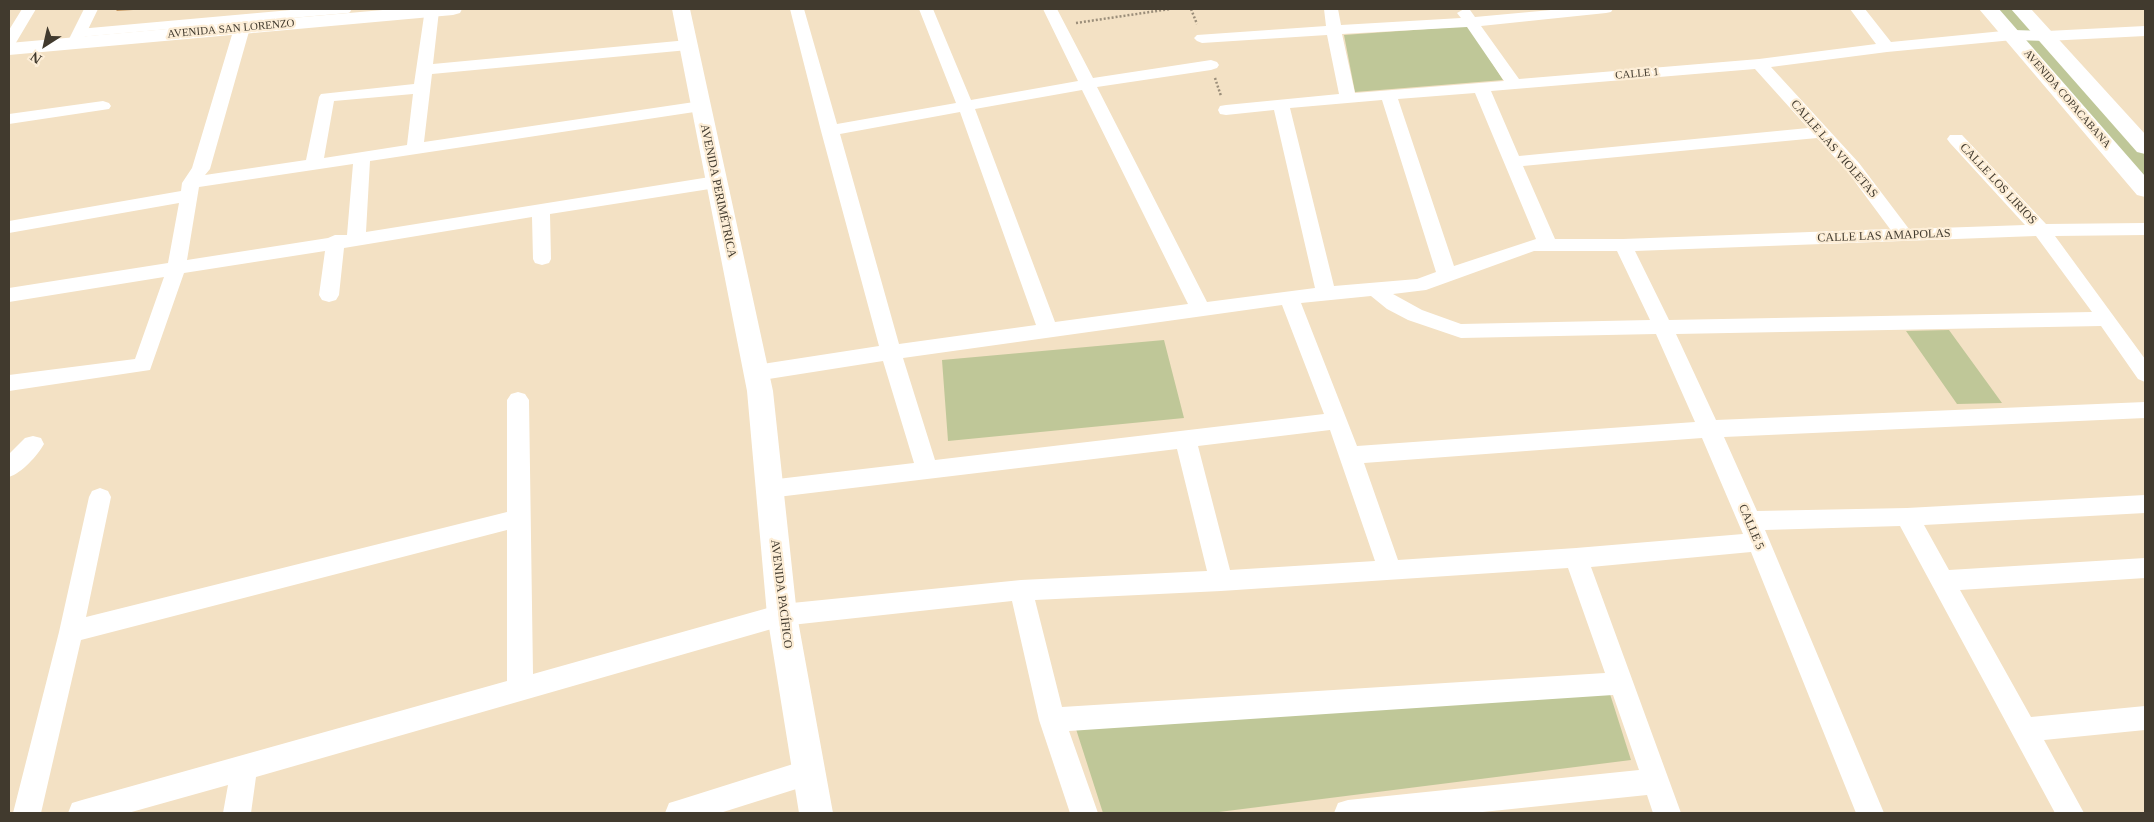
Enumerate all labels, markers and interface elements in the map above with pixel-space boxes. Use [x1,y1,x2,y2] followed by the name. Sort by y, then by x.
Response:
[167,17,295,41] street label: AVENIDA SAN LORENZO
[20,20,70,70] north arrow
[2021,47,2113,151] street label: AVENIDA COPACABANA
[28,49,45,67] text: N
[1615,66,1659,82] street label: CALLE 1
[1788,97,1880,201] street label: CALLE LAS VIOLETAS
[697,123,739,259] street label: AVENIDA PERIMÉTRICA
[1957,140,2039,228] street label: CALLE LOS LIRIOS
[1817,226,1951,246] street label: CALLE LAS AMAPOLAS
[1735,502,1767,552] street label: CALLE 5
[767,539,795,649] street label: AVENIDA PACÍFICO

